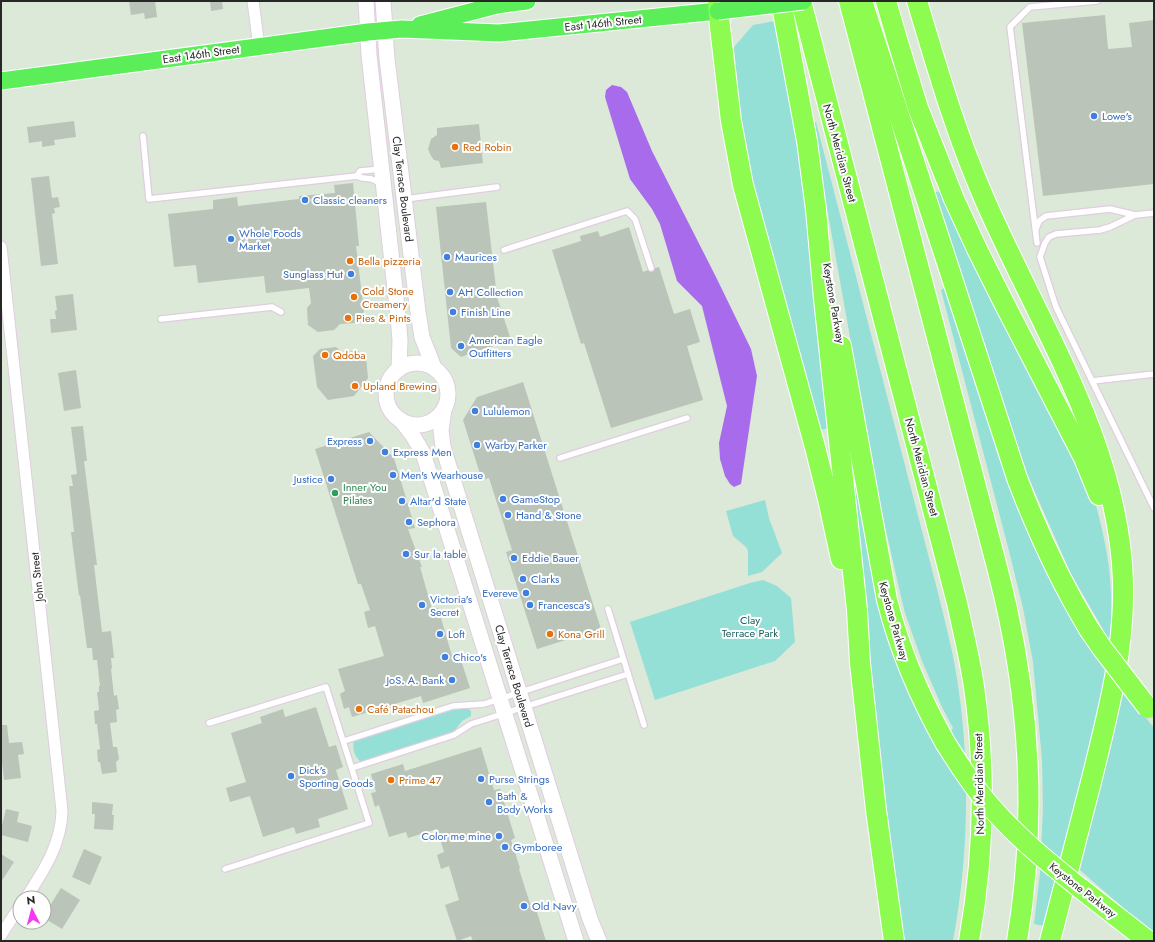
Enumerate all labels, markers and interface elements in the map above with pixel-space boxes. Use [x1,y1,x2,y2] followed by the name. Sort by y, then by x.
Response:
[564,11,643,35] street label: East 146th Street
[162,41,241,67] street label: East 146th Street
[819,102,861,204] street label: North Meridian Street
[1102,108,1132,124] place label: Lowe's
[1089,111,1099,121] marker: Lowe's
[389,135,417,243] street label: Clay Terrace Boulevard
[463,139,511,155] place label: Red Robin
[450,142,460,152] marker: Red Robin
[313,192,388,208] place label: Classic cleaners
[300,195,310,205] marker: Classic cleaners
[239,225,302,254] place label: Whole Foods Market
[226,234,236,244] marker: Whole Foods Market
[455,249,498,265] place label: Maurices
[442,252,452,262] marker: Maurices
[358,253,420,269] place label: Bella pizzeria
[345,256,355,266] marker: Bella pizzeria
[819,262,849,345] street label: Keystone Parkway
[283,266,343,282] place label: Sunglass Hut
[346,269,356,279] marker: Sunglass Hut
[362,283,414,312] place label: Cold Stone Creamery
[458,284,523,300] place label: AH Collection
[445,287,455,297] marker: AH Collection
[349,292,359,302] marker: Cold Stone Creamery
[461,304,511,320] place label: Finish Line
[448,307,458,317] marker: Finish Line
[356,310,411,326] place label: Pies & Pints
[343,313,353,323] marker: Pies & Pints
[469,332,543,361] place label: American Eagle Outfitters
[456,341,466,351] marker: American Eagle Outfitters
[333,347,366,363] place label: Qdoba
[320,350,330,360] marker: Qdoba
[363,378,437,394] place label: Upland Brewing
[350,381,360,391] marker: Upland Brewing
[483,403,530,419] place label: Lululemon
[470,406,480,416] marker: Lululemon
[901,416,943,518] street label: North Meridian Street
[327,433,363,449] place label: Express
[365,436,375,446] marker: Express
[485,437,547,453] place label: Warby Parker
[472,440,482,450] marker: Warby Parker
[393,444,452,460] place label: Express Men
[380,447,390,457] marker: Express Men
[401,467,484,483] place label: Men's Wearhouse
[388,470,398,480] marker: Men's Wearhouse
[292,471,323,487] place label: Justice
[326,474,336,484] marker: Justice
[343,479,387,508] place label: Inner You Pilates
[330,488,340,498] marker: Inner You Pilates
[511,491,560,507] place label: GameStop
[410,493,467,509] place label: Altar'd State
[498,494,508,504] marker: GameStop
[397,496,407,506] marker: Altar'd State
[516,507,582,523] place label: Hand & Stone
[503,510,513,520] marker: Hand & Stone
[417,514,456,530] place label: Sephora
[404,517,414,527] marker: Sephora
[414,546,467,562] place label: Sur la table
[401,549,411,559] marker: Sur la table
[522,550,579,566] place label: Eddie Bauer
[26,551,48,605] street label: John Street
[509,553,519,563] marker: Eddie Bauer
[531,571,560,587] place label: Clarks
[518,574,528,584] marker: Clarks
[875,580,913,662] street label: Keystone Parkway
[482,585,518,601] place label: Evereve
[521,588,531,598] marker: Evereve
[430,591,473,620] place label: Victoria's Secret
[538,597,591,613] place label: Francesca's
[417,600,427,610] marker: Victoria's Secret
[525,600,535,610] marker: Francesca's
[722,612,778,641] park label: Clay Terrace Park
[491,623,537,729] street label: Clay Terrace Boulevard
[448,626,465,642] place label: Loft
[558,626,604,642] place label: Kona Grill
[435,629,445,639] marker: Loft
[545,629,555,639] marker: Kona Grill
[453,649,487,665] place label: Chico's
[440,652,450,662] marker: Chico's
[384,672,444,688] place label: JoS. A. Bank
[447,675,457,685] marker: JoS. A. Bank
[367,701,434,717] place label: Café Patachou
[354,704,364,714] marker: Café Patachou
[970,733,988,835] street label: North Meridian Street
[299,762,374,791] place label: Dick's Sporting Goods
[286,771,296,781] marker: Dick's Sporting Goods
[489,771,550,787] place label: Purse Strings
[399,772,441,788] place label: Prime 47
[476,774,486,784] marker: Purse Strings
[386,775,396,785] marker: Prime 47
[497,788,553,817] place label: Bath & Body Works
[484,797,494,807] marker: Bath & Body Works
[421,828,491,844] place label: Color me mine
[494,831,504,841] marker: Color me mine
[513,839,563,855] place label: Gymboree
[500,842,510,852] marker: Gymboree
[1046,859,1120,921] street label: Keystone Parkway
[12,890,52,930] north arrow
[26,892,36,908] text: N
[532,898,577,914] place label: Old Navy
[519,901,529,911] marker: Old Navy

